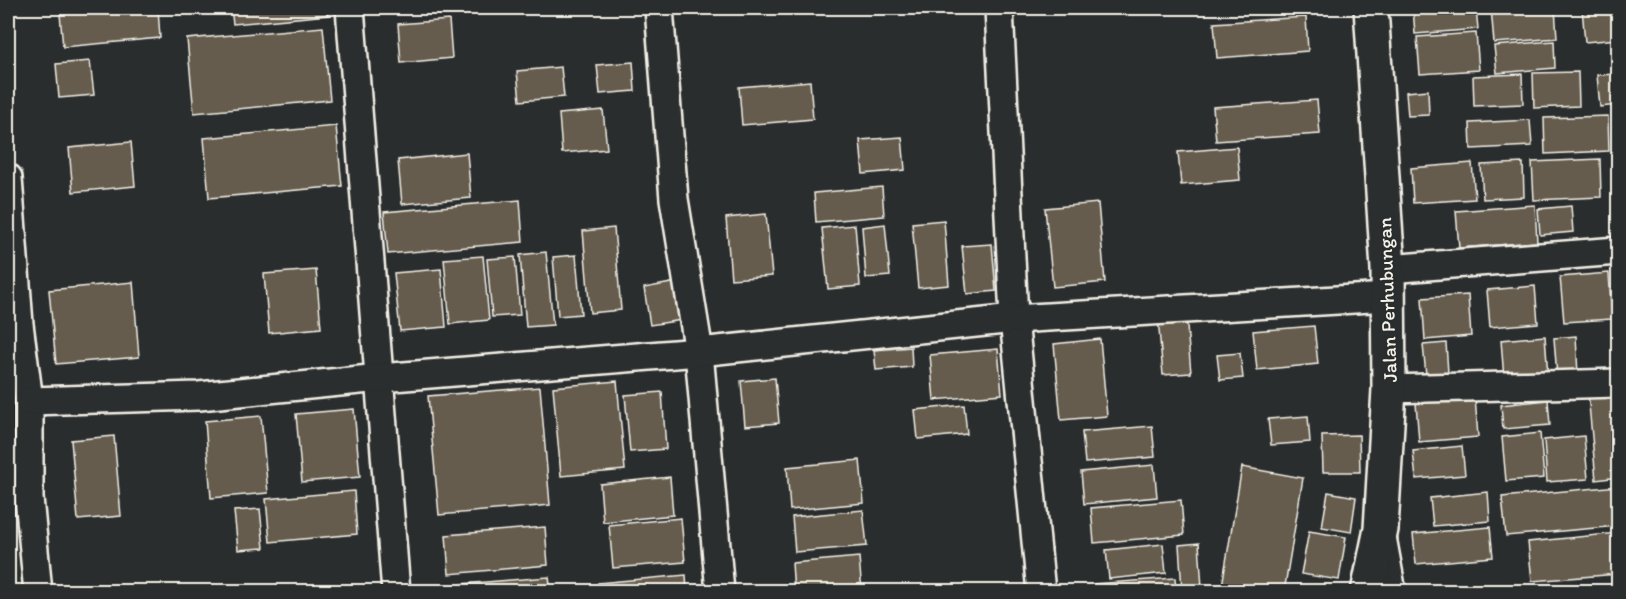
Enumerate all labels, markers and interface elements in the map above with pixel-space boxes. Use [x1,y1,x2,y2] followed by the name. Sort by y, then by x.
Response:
[1372,217,1402,383] street label: Jalan Perhubungan

